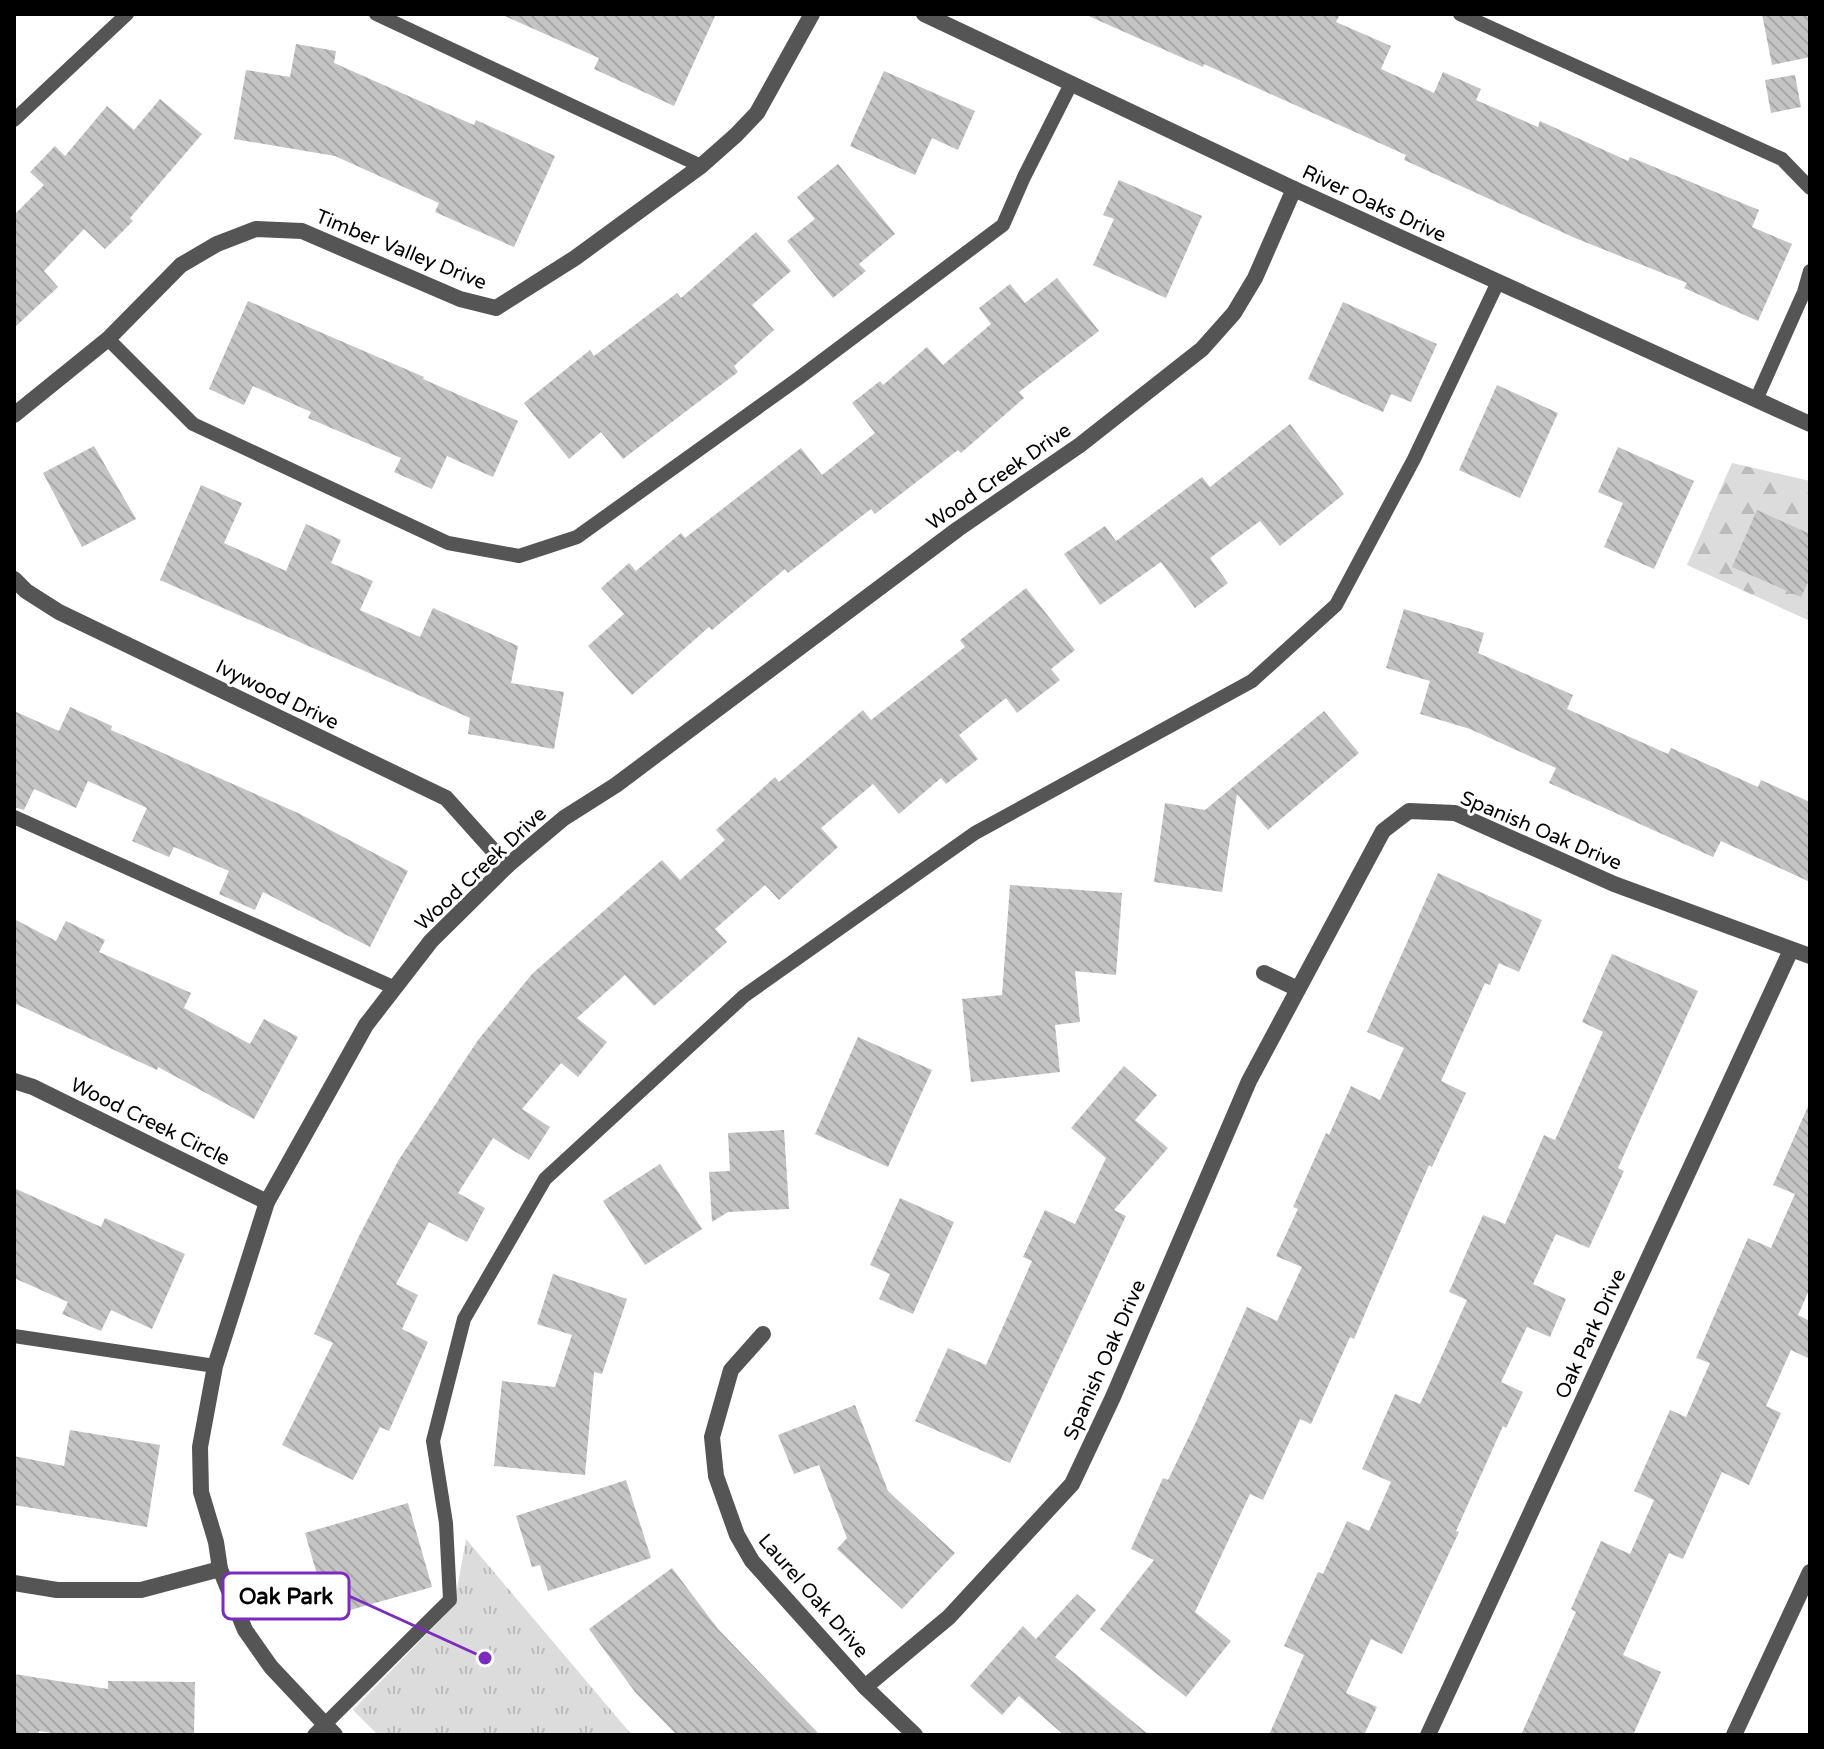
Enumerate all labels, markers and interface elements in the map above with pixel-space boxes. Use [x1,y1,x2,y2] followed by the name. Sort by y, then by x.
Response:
[1298,160,1450,248] street label: River Oaks Drive
[312,205,490,295] street label: Timber Valley Drive
[922,418,1076,536] street label: Wood Creek Drive
[212,655,342,735] street label: Ivywood Drive
[1457,786,1625,876] street label: Spanish Oak Drive
[410,802,552,936] street label: Wood Creek Drive
[66,1073,234,1171] street label: Wood Creek Circle
[1550,1265,1632,1403] street label: Oak Park Drive
[1059,1276,1151,1444] street label: Spanish Oak Drive
[753,1529,873,1663] street label: Laurel Oak Drive
[223,1573,349,1619] callout: Oak Park
[239,1584,333,1610] text: Oak Park

